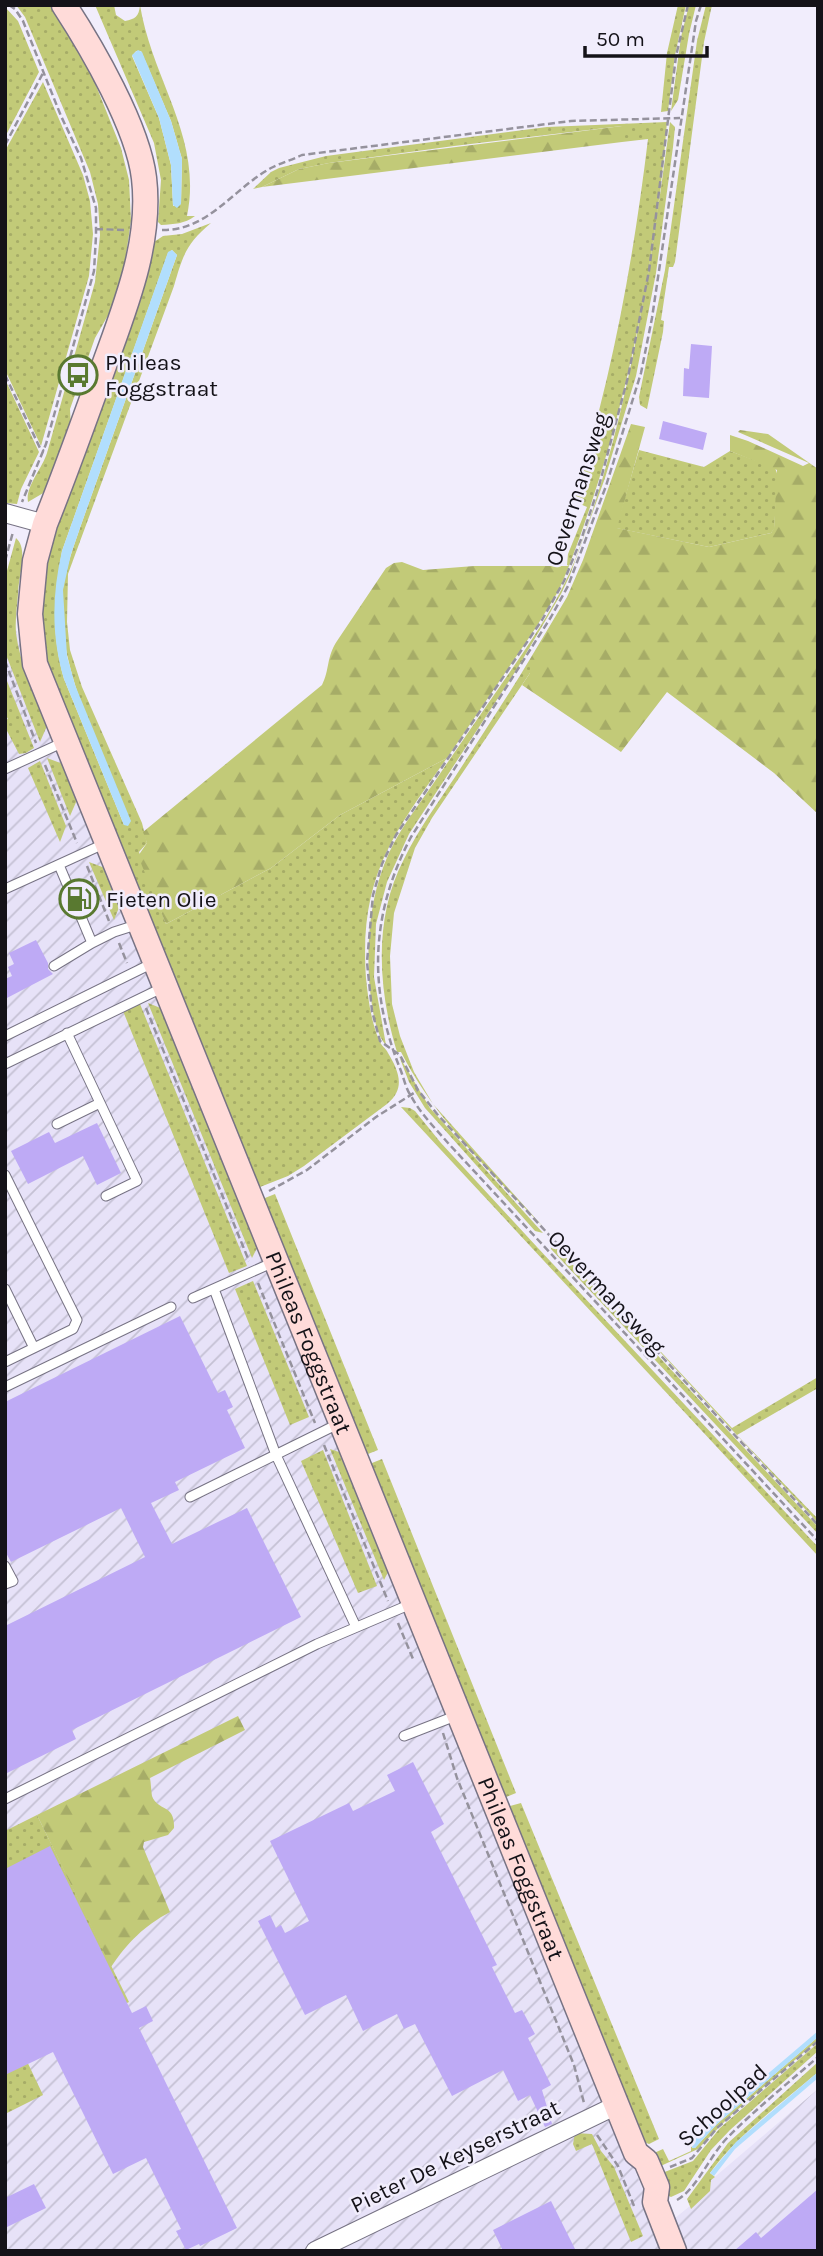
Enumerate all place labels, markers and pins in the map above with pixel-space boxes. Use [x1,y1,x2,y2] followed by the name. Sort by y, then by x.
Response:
[105,349,218,402] place label: Phileas Foggstraat
[57,354,99,396] bus stop icon: Phileas Foggstraat
[58,878,100,920] fuel station icon: Fieten Olie
[106,886,216,913] place label: Fieten Olie

